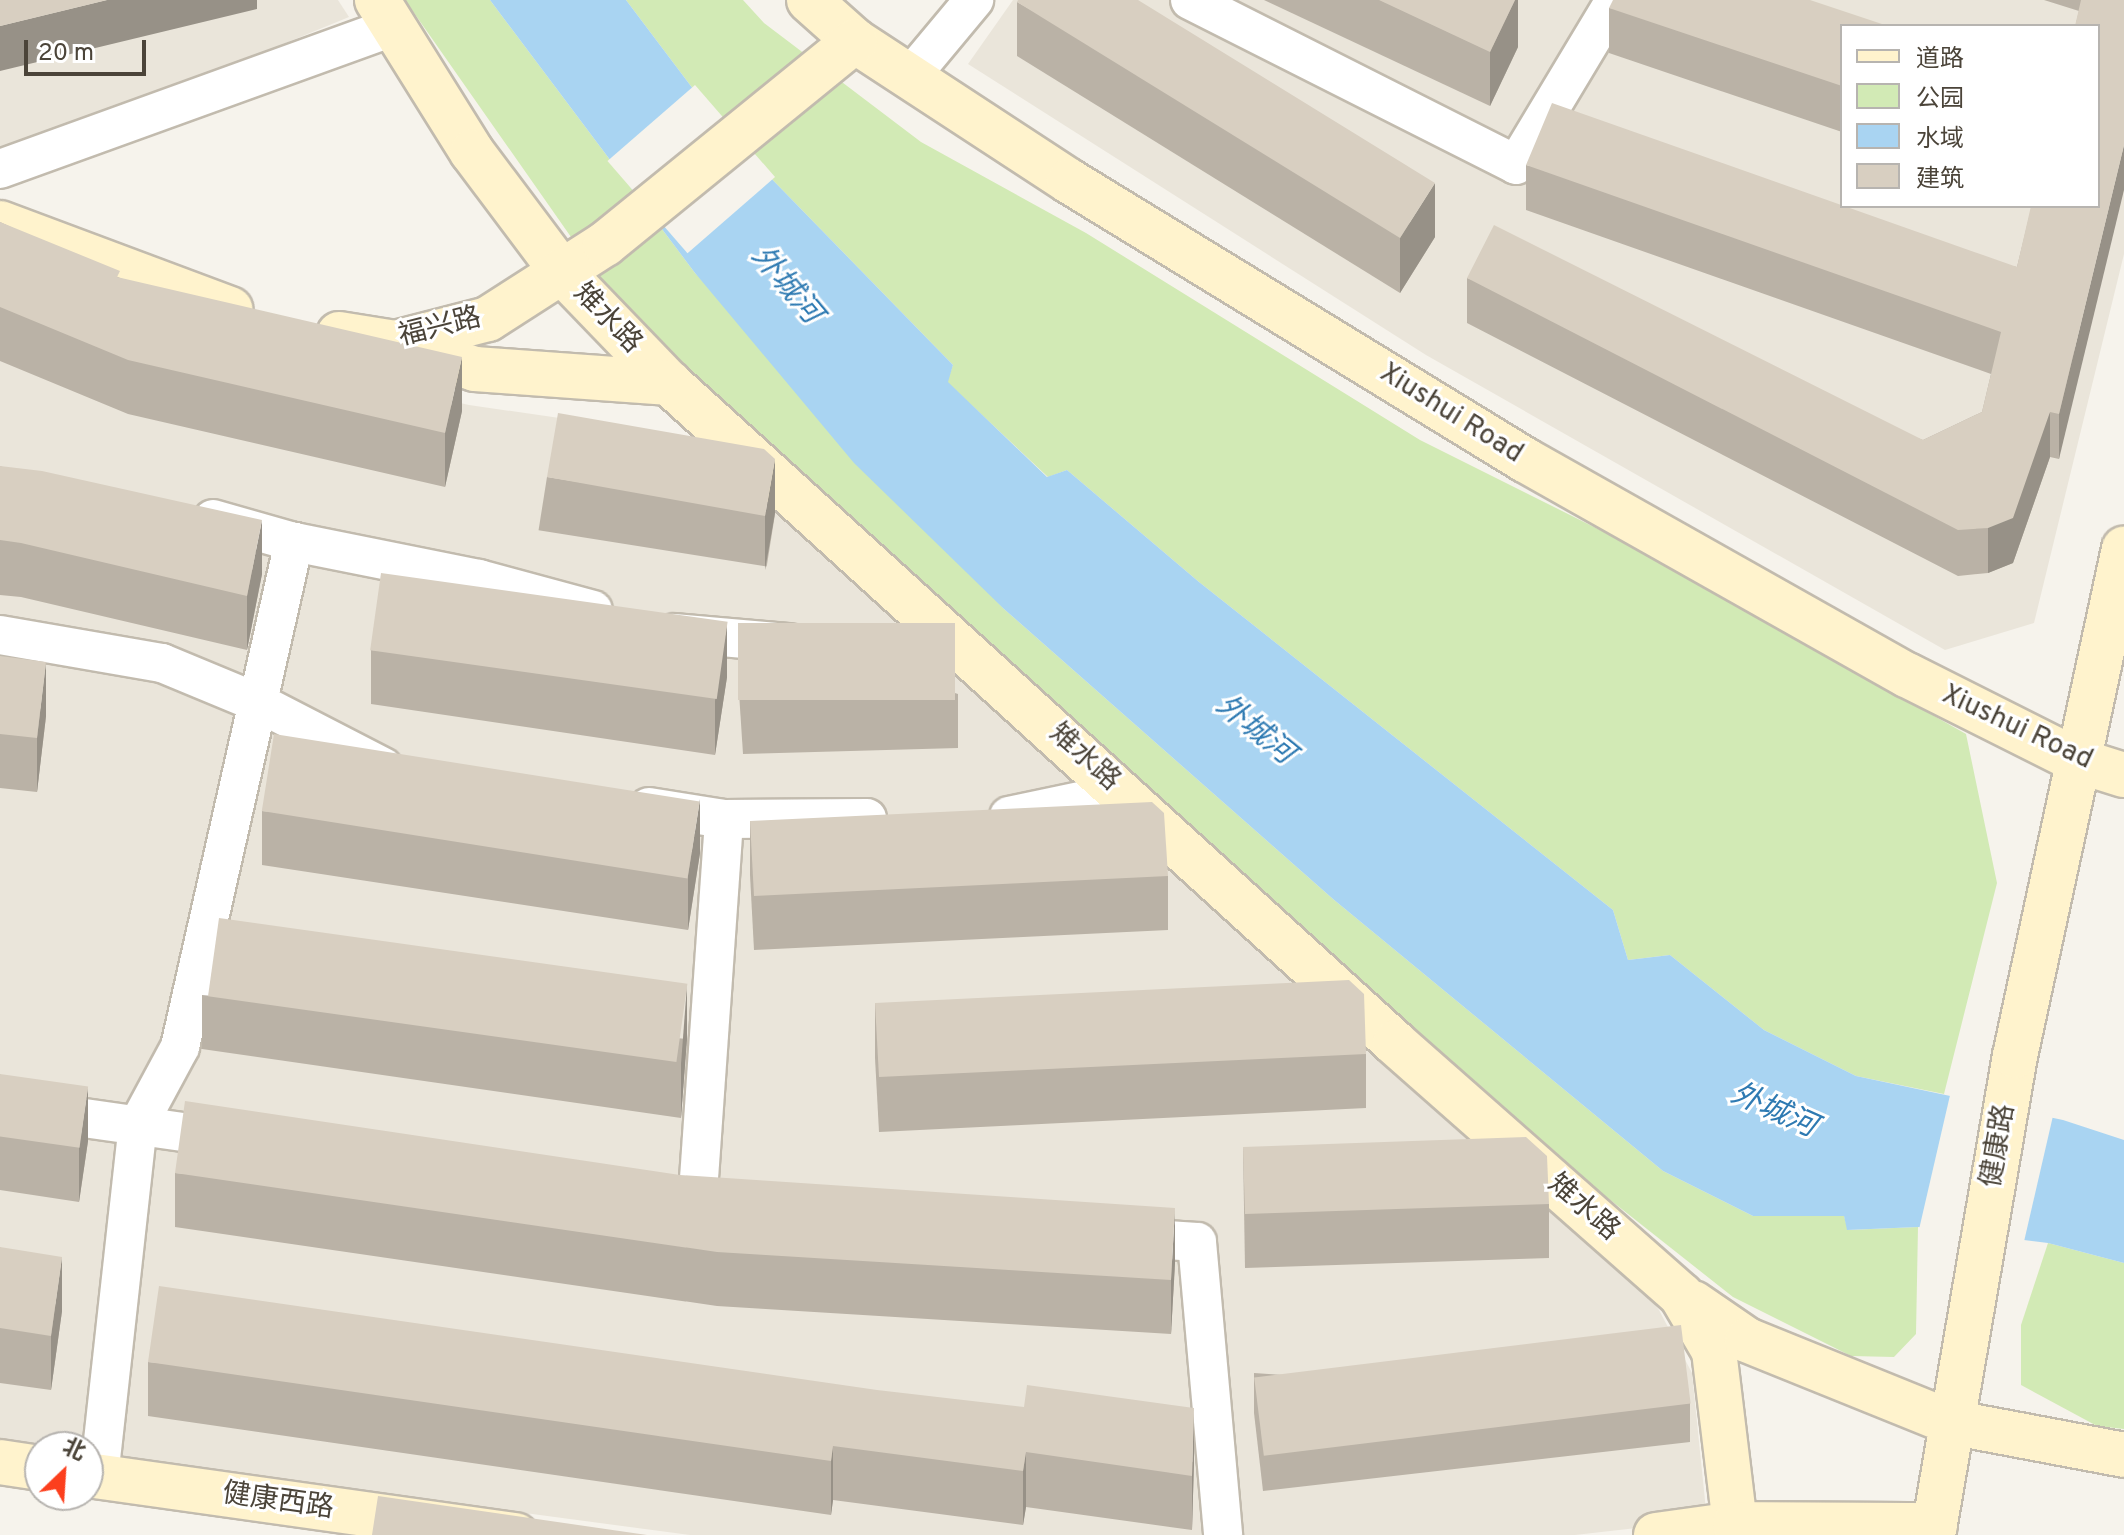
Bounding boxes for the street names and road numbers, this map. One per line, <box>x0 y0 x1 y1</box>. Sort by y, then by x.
street label: 雉水路 <box>566 277 648 361</box>
street label: 福兴路 <box>395 302 485 354</box>
street label: Xiushui Road <box>1373 357 1529 471</box>
street label: Xiushui Road <box>1936 678 2098 778</box>
street label: 雉水路 <box>1042 717 1126 799</box>
street label: 健康路 <box>1975 1102 2023 1190</box>
street label: 雉水路 <box>1540 1168 1626 1248</box>
street label: 健康西路 <box>220 1478 336 1526</box>

